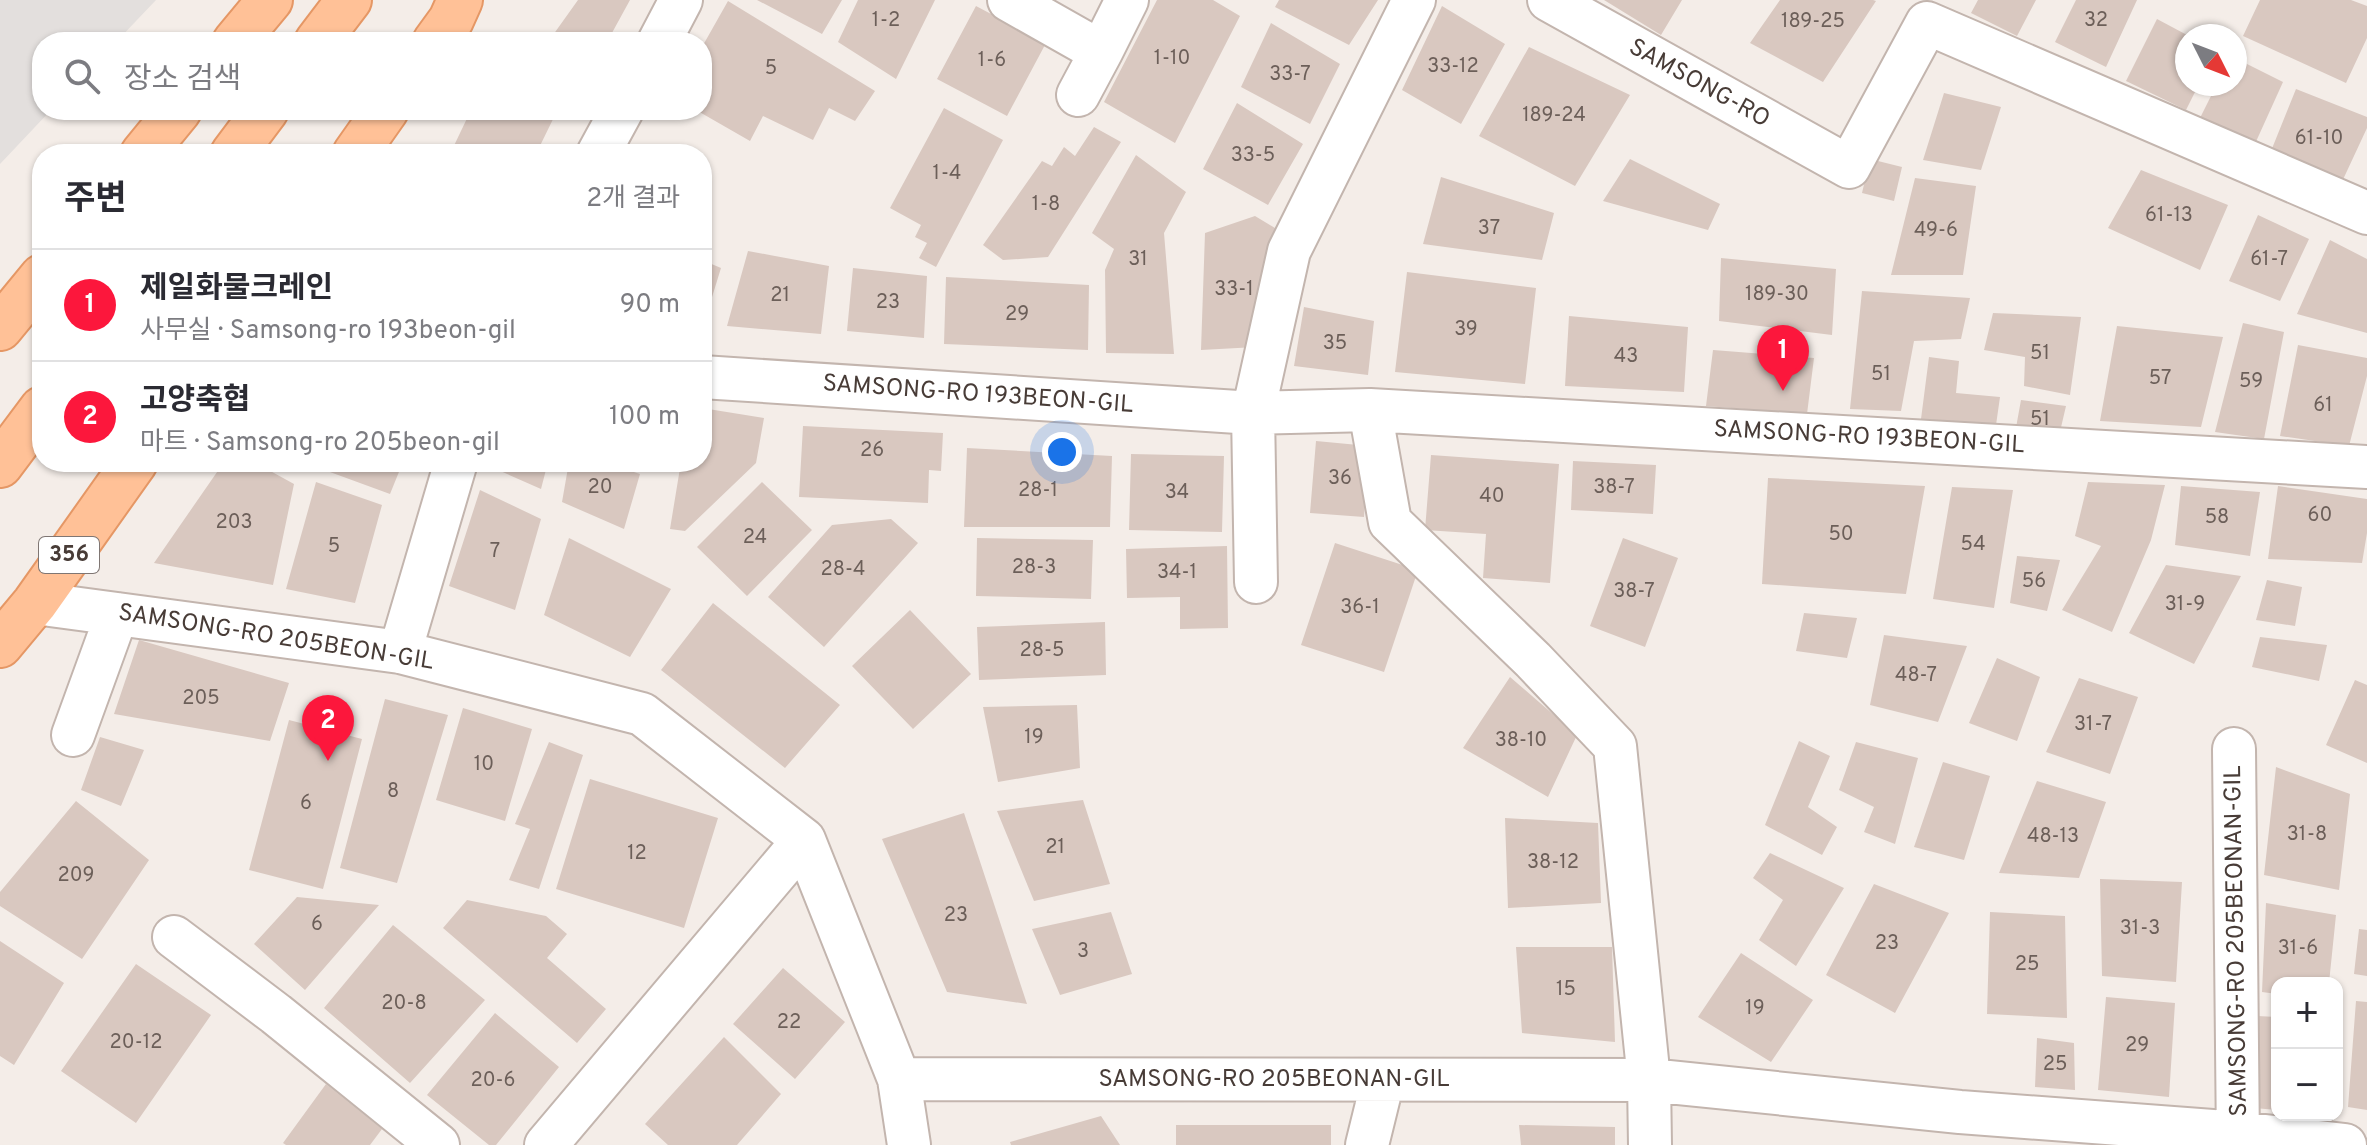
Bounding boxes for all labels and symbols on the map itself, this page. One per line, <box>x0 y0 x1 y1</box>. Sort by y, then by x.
house number: 1-2 <box>872 8 900 34</box>
house number: 32 <box>2084 8 2108 34</box>
house number: 189-25 <box>1781 9 1845 35</box>
north arrow <box>2175 24 2247 96</box>
street label: SAMSONG-RO <box>1623 33 1775 135</box>
house number: 1-10 <box>1154 46 1190 72</box>
house number: 1-6 <box>978 48 1006 74</box>
house number: 33-12 <box>1427 54 1479 80</box>
house number: 5 <box>765 56 777 82</box>
house number: 33-7 <box>1269 62 1311 88</box>
house number: 189-24 <box>1522 103 1586 129</box>
house number: 61-10 <box>2295 126 2343 152</box>
house number: 33-5 <box>1231 143 1275 169</box>
house number: 1-4 <box>933 161 961 187</box>
house number: 1-8 <box>1032 192 1060 218</box>
house number: 61-13 <box>2145 203 2193 229</box>
house number: 37 <box>1478 216 1500 242</box>
house number: 49-6 <box>1914 218 1958 244</box>
house number: 31 <box>1128 247 1148 273</box>
house number: 61-7 <box>2250 247 2288 273</box>
house number: 33-1 <box>1214 277 1254 303</box>
house number: 189-30 <box>1745 282 1809 308</box>
house number: 21 <box>770 283 790 309</box>
house number: 23 <box>876 290 900 316</box>
house number: 29 <box>1005 302 1029 328</box>
house number: 39 <box>1454 317 1478 343</box>
pin: 1 <box>1757 325 1809 391</box>
house number: 35 <box>1323 331 1347 357</box>
house number: 51 <box>2030 341 2050 367</box>
house number: 43 <box>1614 344 1638 370</box>
house number: 51 <box>1871 362 1891 388</box>
house number: 57 <box>2149 366 2171 392</box>
street label: SAMSONG-RO 193BEON-GIL <box>822 369 1134 421</box>
house number: 59 <box>2239 369 2263 395</box>
house number: 61 <box>2313 393 2333 419</box>
house number: 51 <box>2030 407 2050 433</box>
street label: SAMSONG-RO 193BEON-GIL <box>1713 415 2025 461</box>
your location <box>1042 432 1082 472</box>
house number: 26 <box>860 438 884 464</box>
house number: 36 <box>1328 466 1352 492</box>
house number: 20 <box>587 475 613 501</box>
house number: 38-7 <box>1593 475 1635 501</box>
house number: 28-1 <box>1018 478 1058 504</box>
house number: 34 <box>1165 480 1189 506</box>
house number: 40 <box>1479 484 1505 510</box>
house number: 60 <box>2308 503 2332 529</box>
house number: 58 <box>2205 505 2229 531</box>
house number: 203 <box>215 510 253 536</box>
house number: 50 <box>1828 522 1854 548</box>
house number: 24 <box>743 525 767 551</box>
house number: 54 <box>1960 532 1986 558</box>
house number: 5 <box>328 534 340 560</box>
road number: 356 <box>39 537 99 573</box>
house number: 7 <box>490 539 500 565</box>
house number: 28-3 <box>1012 555 1056 581</box>
house number: 28-4 <box>821 557 865 583</box>
house number: 34-1 <box>1157 560 1197 586</box>
house number: 56 <box>2022 569 2046 595</box>
house number: 38-7 <box>1613 579 1655 605</box>
house number: 31-9 <box>2165 592 2205 618</box>
house number: 36-1 <box>1340 595 1380 621</box>
street label: SAMSONG-RO 205BEON-GIL <box>116 598 436 678</box>
house number: 28-5 <box>1020 638 1064 664</box>
house number: 48-7 <box>1895 663 1937 689</box>
house number: 205 <box>182 686 220 712</box>
pin: 2 <box>302 695 354 761</box>
house number: 31-7 <box>2074 712 2112 738</box>
house number: 19 <box>1024 725 1044 751</box>
house number: 38-10 <box>1495 728 1547 754</box>
house number: 10 <box>474 752 494 778</box>
street label: SAMSONG-RO 205BEONAN-GIL <box>2219 765 2255 1117</box>
house number: 8 <box>387 779 399 805</box>
house number: 6 <box>300 791 312 817</box>
house number: 31-8 <box>2287 822 2327 848</box>
house number: 48-13 <box>2027 824 2079 850</box>
house number: 21 <box>1045 835 1065 861</box>
house number: 12 <box>627 841 647 867</box>
house number: 38-12 <box>1527 850 1579 876</box>
house number: 209 <box>57 863 95 889</box>
house number: 23 <box>944 903 968 929</box>
house number: 6 <box>311 912 323 938</box>
house number: 31-3 <box>2120 916 2160 942</box>
house number: 23 <box>1875 931 1899 957</box>
house number: 31-6 <box>2278 936 2318 962</box>
house number: 3 <box>1077 939 1089 965</box>
house number: 25 <box>2015 952 2039 978</box>
house number: 15 <box>1556 977 1576 1003</box>
house number: 20-8 <box>381 991 427 1017</box>
house number: 19 <box>1745 996 1765 1022</box>
house number: 22 <box>777 1010 801 1036</box>
house number: 20-12 <box>110 1030 162 1056</box>
house number: 29 <box>2125 1033 2149 1059</box>
house number: 25 <box>2043 1052 2067 1078</box>
street label: SAMSONG-RO 205BEONAN-GIL <box>1098 1065 1450 1095</box>
house number: 20-6 <box>471 1068 516 1094</box>

